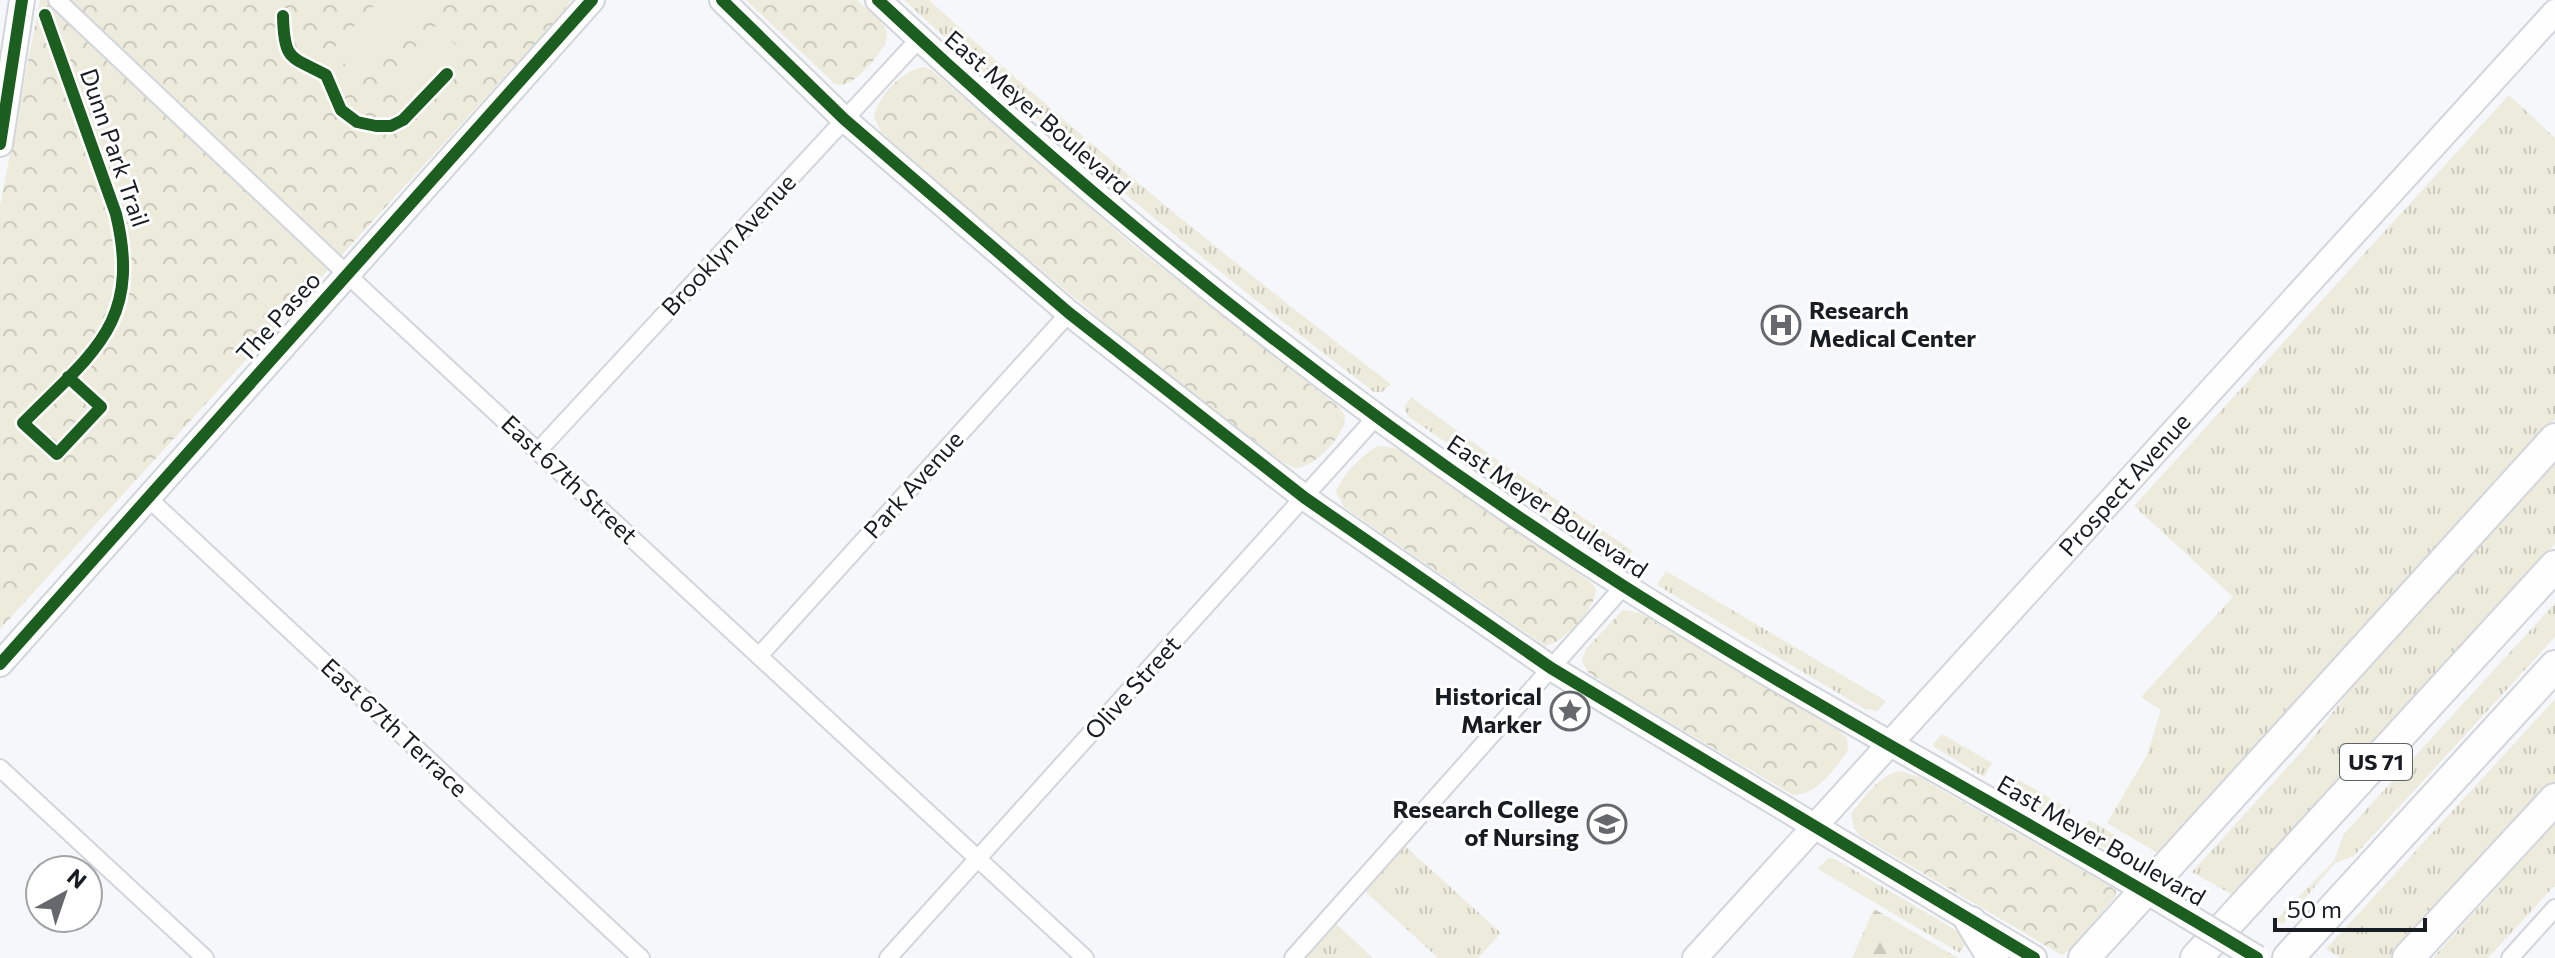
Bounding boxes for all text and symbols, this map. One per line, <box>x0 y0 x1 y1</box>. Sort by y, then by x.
street label: East Meyer Boulevard <box>940 24 1136 200</box>
street label: Dunn Park Trail <box>75 65 156 230</box>
street label: Brooklyn Avenue <box>655 167 801 321</box>
street label: The Paseo <box>230 265 326 367</box>
place label: Research Medical Center <box>1809 295 1976 352</box>
hospital icon: Research Medical Center <box>1760 304 1802 346</box>
street label: Prospect Avenue <box>2052 407 2196 561</box>
street label: East 67th Street <box>496 409 644 549</box>
street label: Park Avenue <box>857 424 969 544</box>
street label: East Meyer Boulevard <box>1442 428 1654 584</box>
street label: Olive Street <box>1078 629 1186 745</box>
street label: East 67th Terrace <box>316 652 474 802</box>
place label: Historical Marker <box>1434 681 1542 738</box>
place icon: Historical Marker <box>1549 690 1591 732</box>
road number: US 71 <box>2340 744 2412 780</box>
street label: East Meyer Boulevard <box>1993 768 2211 911</box>
place label: Research College of Nursing <box>1392 794 1579 851</box>
school or university icon: Research College of Nursing <box>1586 803 1628 845</box>
north arrow <box>24 854 104 934</box>
text: N <box>62 863 92 894</box>
scale bar <box>2275 882 2425 932</box>
text: 50 m <box>2287 894 2342 923</box>

